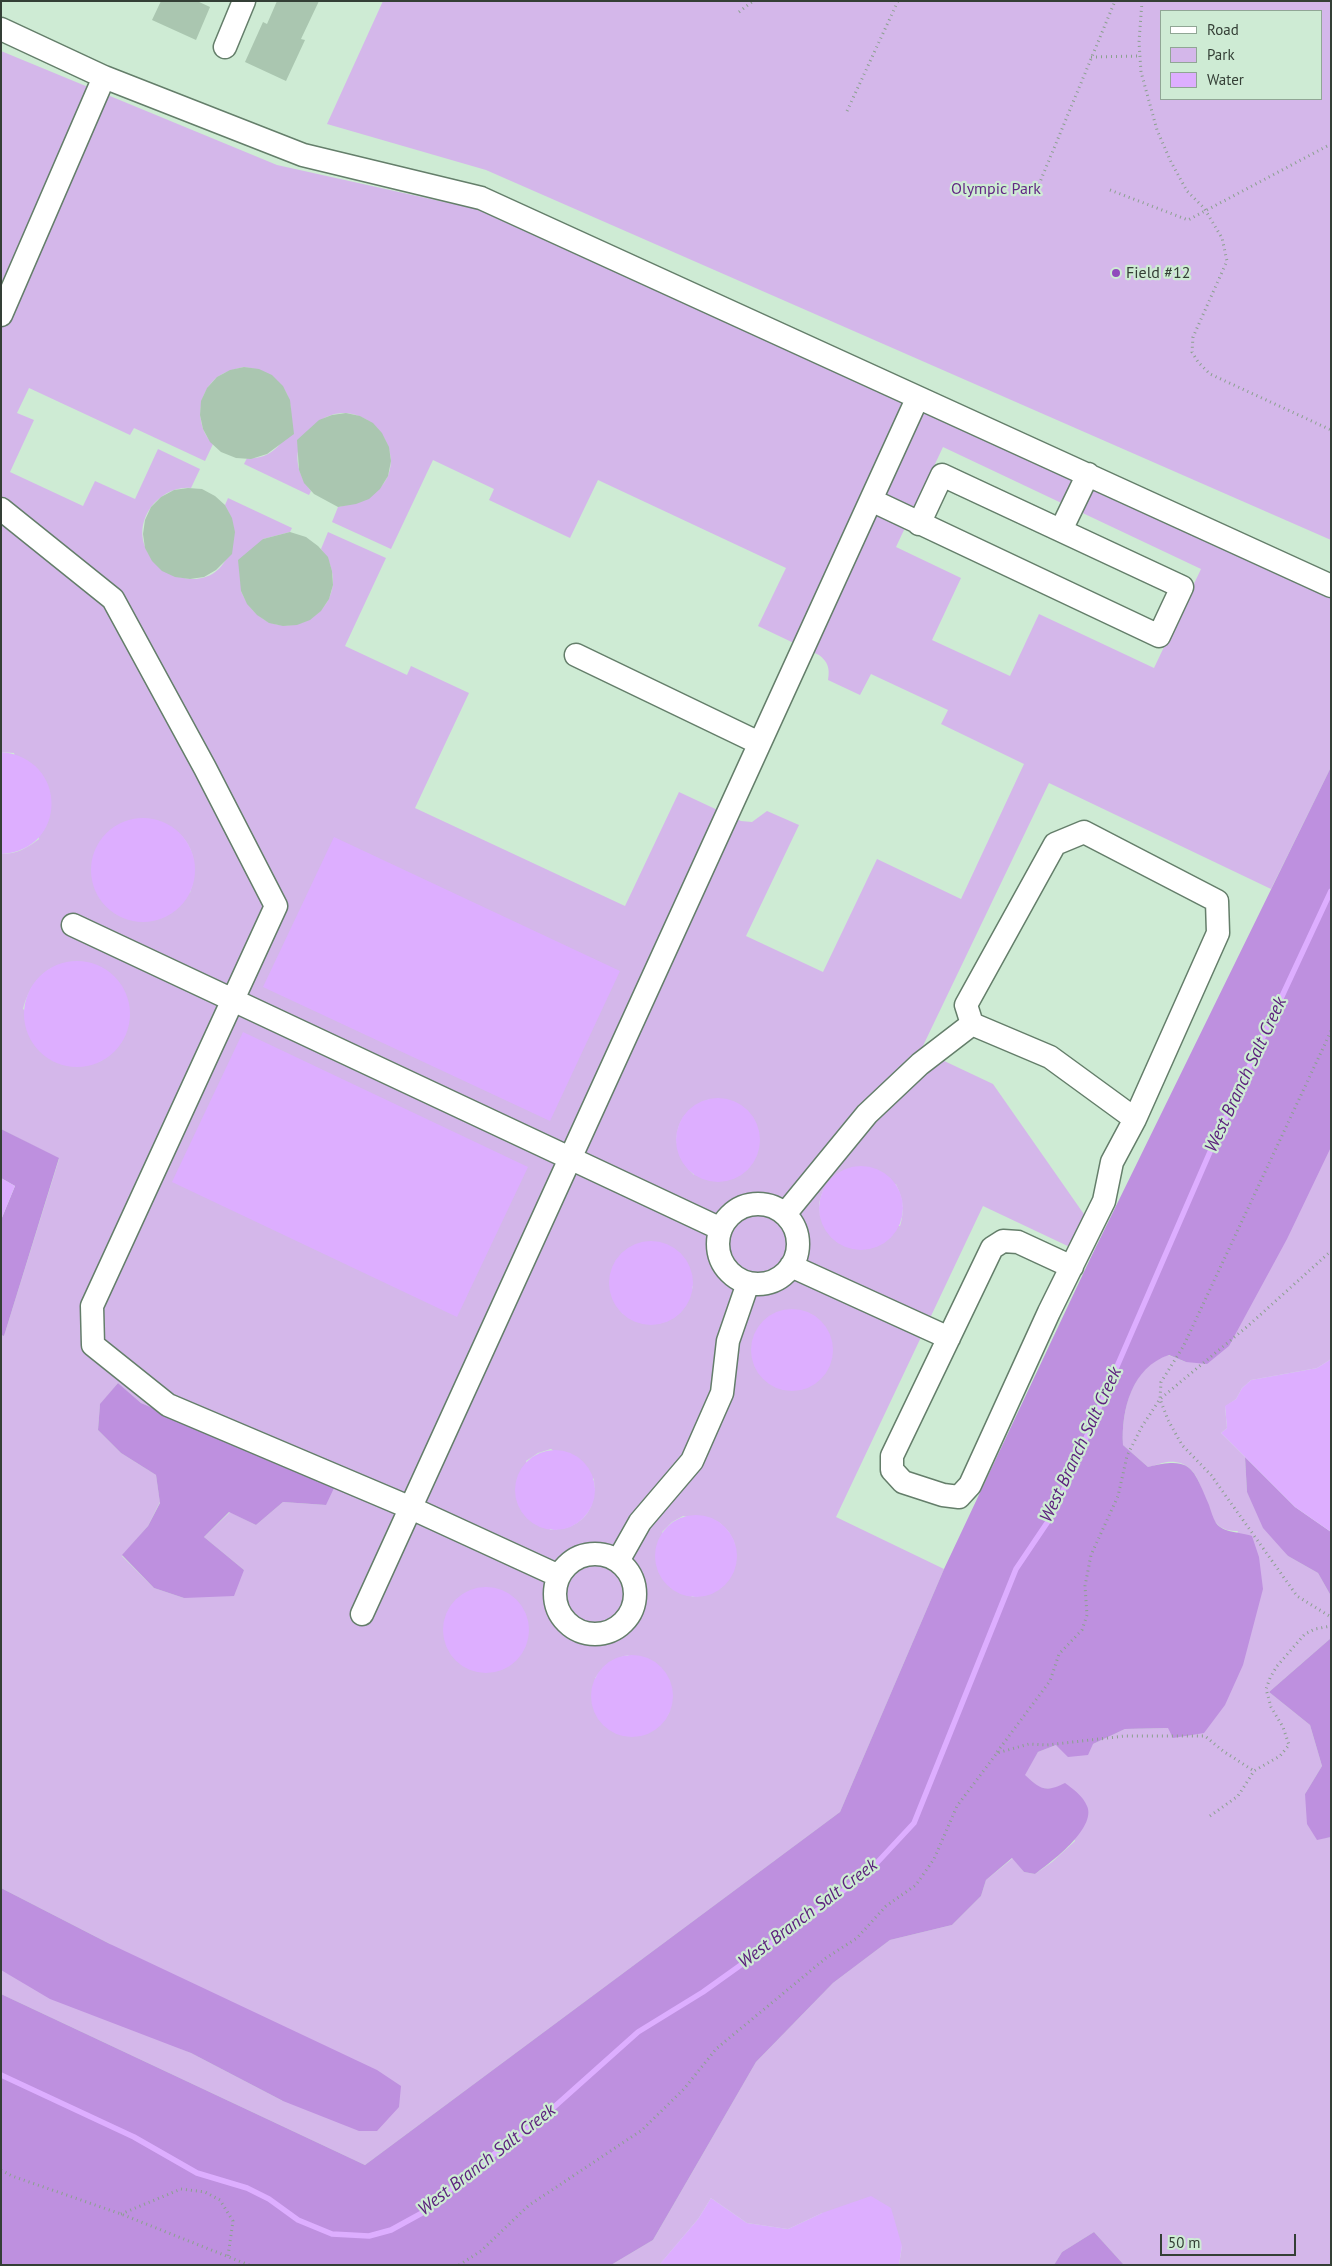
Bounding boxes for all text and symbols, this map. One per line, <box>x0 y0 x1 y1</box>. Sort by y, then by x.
legend <box>1160 10 1322 100</box>
text: Road <box>1207 20 1239 39</box>
text: Park <box>1207 45 1235 64</box>
text: Water <box>1207 70 1244 89</box>
park label: Olympic Park <box>951 179 1041 199</box>
place label: Field #12 <box>1126 263 1190 283</box>
marker: Field #12 <box>1110 267 1122 279</box>
water label: West Branch Salt Creek <box>1201 994 1291 1156</box>
water label: West Branch Salt Creek <box>1036 1364 1126 1526</box>
water label: West Branch Salt Creek <box>734 1855 882 1973</box>
water label: West Branch Salt Creek <box>414 2100 560 2220</box>
scale bar <box>1162 2224 1298 2256</box>
text: 50 m <box>1168 2233 1201 2252</box>

